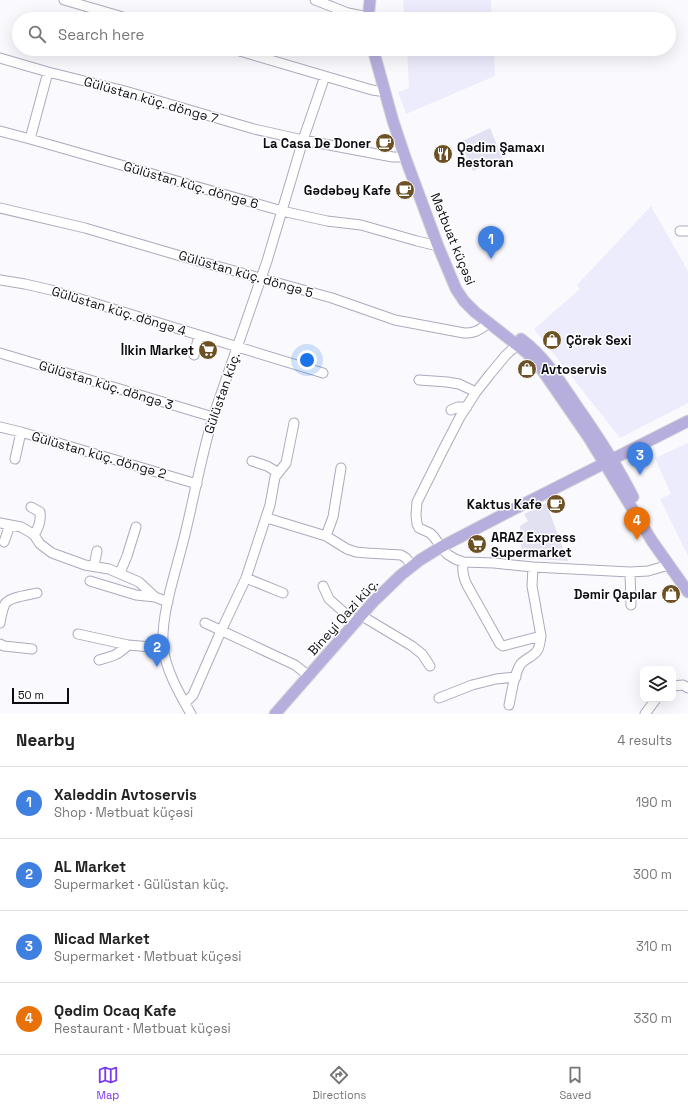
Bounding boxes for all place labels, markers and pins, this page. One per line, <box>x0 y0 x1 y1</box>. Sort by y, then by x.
cafe icon: La Casa De Doner <box>374 132 396 154</box>
place label: La Casa De Doner <box>263 135 371 152</box>
place label: Qədim Şamaxı Restoran <box>457 139 545 171</box>
restaurant icon: Qədim Şamaxı Restoran <box>432 143 454 165</box>
cafe icon: Gədəbəy Kafe <box>394 179 416 201</box>
place label: Gədəbəy Kafe <box>304 182 391 199</box>
pin: 1 <box>478 226 504 259</box>
shop icon: Çörək Sexi <box>541 329 563 351</box>
place label: Çörək Sexi <box>566 332 632 349</box>
supermarket icon: İlkin Market <box>197 339 219 361</box>
place label: İlkin Market <box>121 342 194 359</box>
shop icon: Avtoservis <box>516 358 538 380</box>
place label: Avtoservis <box>541 361 607 378</box>
pin: 3 <box>627 442 653 475</box>
cafe icon: Kaktus Kafe <box>545 493 567 515</box>
place label: Kaktus Kafe <box>467 496 542 513</box>
pin: 4 <box>624 507 650 540</box>
place label: ARAZ Express Supermarket <box>491 529 576 561</box>
supermarket icon: ARAZ Express Supermarket <box>466 533 488 555</box>
shop icon: Dəmir Qapılar <box>660 583 682 605</box>
place label: Dəmir Qapılar <box>574 586 657 603</box>
pin: 2 <box>144 634 170 667</box>

